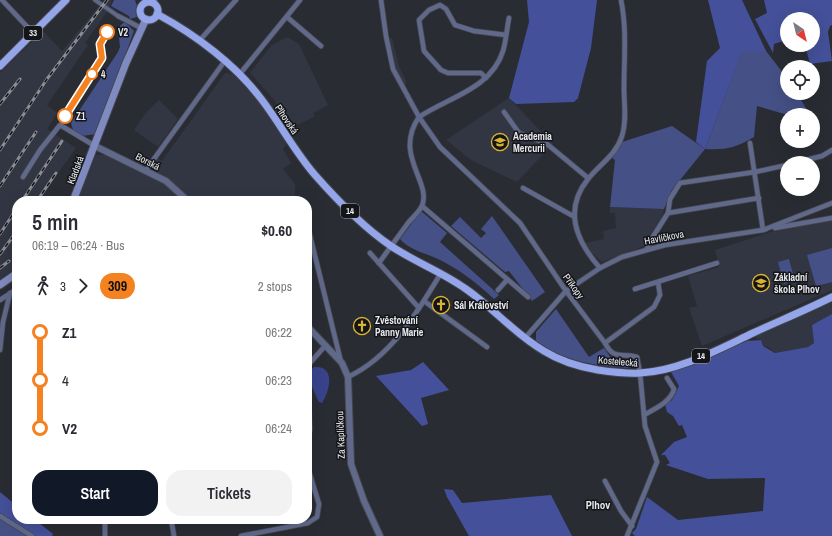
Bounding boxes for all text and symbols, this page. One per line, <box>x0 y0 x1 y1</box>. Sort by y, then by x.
north arrow <box>780 12 820 52</box>
map controls <box>780 12 820 196</box>
marker: V2 <box>99 24 115 40</box>
road number: 33 <box>24 26 42 40</box>
place label: V2 <box>118 26 128 39</box>
button: locate <box>780 60 820 100</box>
marker: 4 <box>86 68 98 80</box>
place label: 4 <box>101 68 106 81</box>
street label: Plhovská <box>272 102 302 137</box>
marker: Z1 <box>57 108 73 124</box>
button: + <box>780 108 820 148</box>
place label: Z1 <box>76 110 86 123</box>
place label: Academia Mercurii <box>513 130 552 155</box>
school or university icon: Academia Mercurii <box>490 132 510 152</box>
street label: Borská <box>133 150 162 173</box>
street label: Kladská <box>64 154 87 186</box>
button: − <box>780 156 820 196</box>
road number: 14 <box>341 204 359 218</box>
text: 5 min <box>32 207 78 237</box>
text: $0.60 <box>261 220 292 241</box>
street label: Havlíčkova <box>643 227 685 248</box>
text: 06:19 – 06:24 · Bus <box>32 237 124 254</box>
street label: Příkopy <box>560 271 588 302</box>
place label: Základní škola Plhov <box>774 271 820 296</box>
school or university icon: Základní škola Plhov <box>751 273 771 293</box>
icon: walk <box>32 275 54 297</box>
icon: forward <box>72 275 94 297</box>
text: 309 <box>108 277 127 295</box>
text: 3 <box>60 278 66 295</box>
text: 2 stops <box>258 278 292 295</box>
church icon: Sál Království <box>431 295 451 315</box>
place label: Sál Království <box>454 299 509 312</box>
place label: Zvěstování Panny Marie <box>375 314 424 339</box>
church icon: Zvěstování Panny Marie <box>352 316 372 336</box>
text: Z1 <box>62 322 76 343</box>
text: 06:22 <box>265 324 292 341</box>
road number: 14 <box>692 349 710 363</box>
street label: Kostelecká <box>597 353 639 370</box>
text: 4 <box>62 370 69 391</box>
text: 06:23 <box>265 372 292 389</box>
street label: Za Kapličkou <box>333 411 348 459</box>
text: V2 <box>62 418 77 439</box>
text: 06:24 <box>265 420 292 437</box>
button: Start <box>32 470 158 516</box>
button: Tickets <box>166 470 292 516</box>
district label: Plhov <box>586 498 610 512</box>

